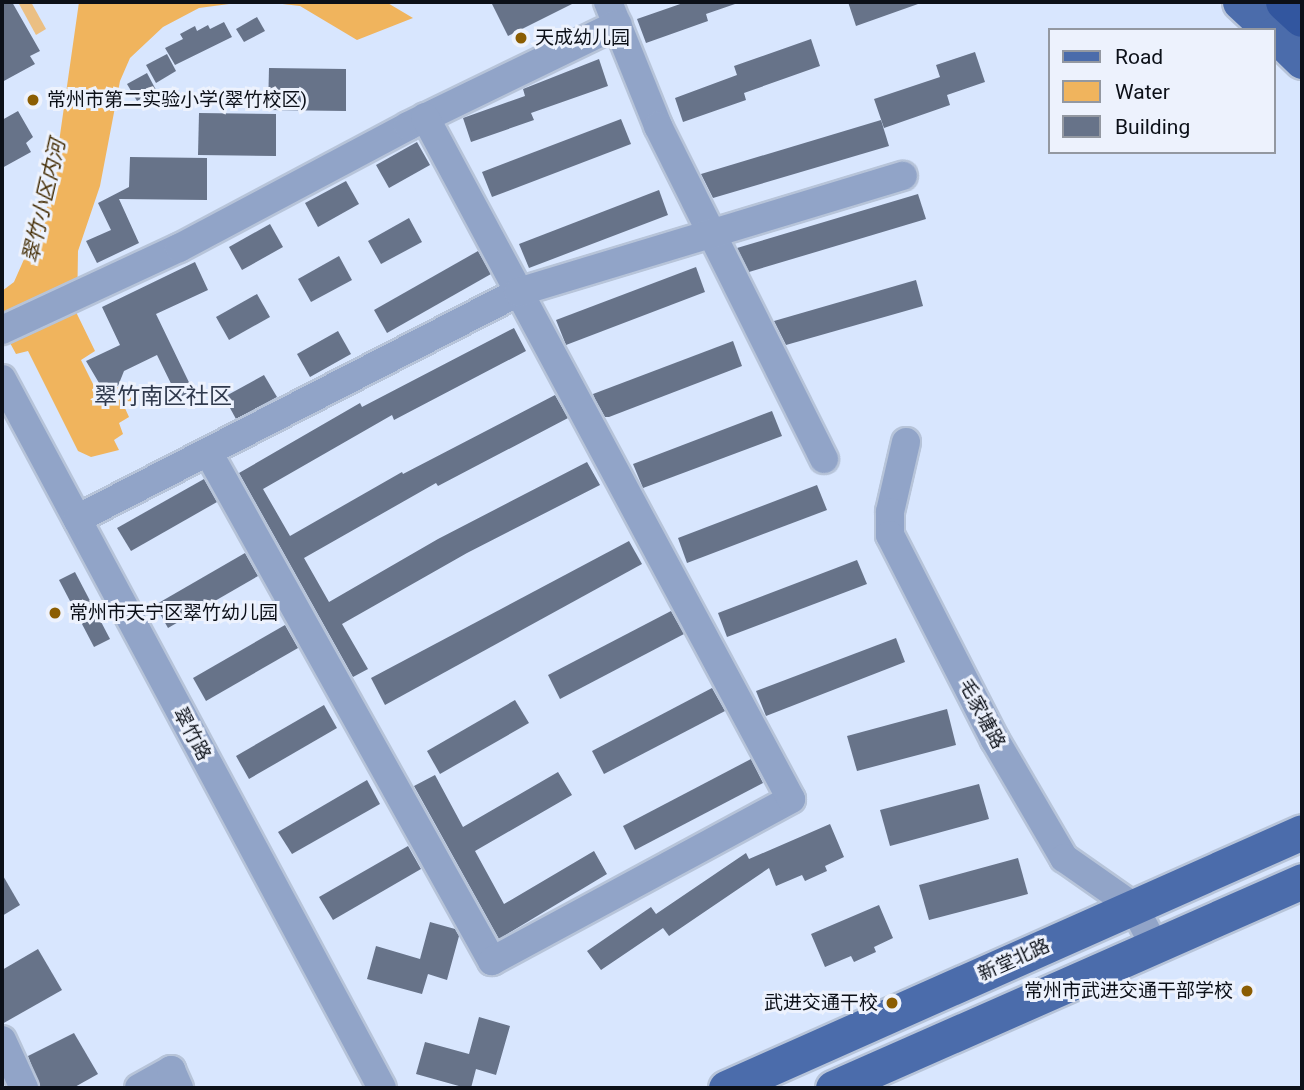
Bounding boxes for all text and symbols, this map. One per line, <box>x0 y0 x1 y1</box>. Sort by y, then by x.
place label: 天成幼儿园 <box>535 27 630 49</box>
legend <box>1048 28 1276 154</box>
marker: 天成幼儿园 <box>513 30 529 46</box>
text: Road <box>1115 45 1163 69</box>
text: Water <box>1115 80 1170 104</box>
place label: 常州市第二实验小学(翠竹校区) <box>47 89 307 111</box>
marker: 常州市第二实验小学(翠竹校区) <box>25 92 41 108</box>
text: Building <box>1115 115 1190 139</box>
water label: 翠竹小区内河 <box>18 137 70 265</box>
district label: 翠竹南区社区 <box>94 383 232 411</box>
place label: 常州市天宁区翠竹幼儿园 <box>69 602 278 624</box>
marker: 常州市天宁区翠竹幼儿园 <box>47 605 63 621</box>
street label: 毛家塘路 <box>954 675 1010 753</box>
street label: 翠竹路 <box>169 703 215 765</box>
street label: 新堂北路 <box>975 934 1053 986</box>
place label: 常州市武进交通干部学校 <box>1024 980 1233 1002</box>
marker: 常州市武进交通干部学校 <box>1239 983 1255 999</box>
place label: 武进交通干校 <box>764 992 878 1014</box>
marker: 武进交通干校 <box>884 995 900 1011</box>

